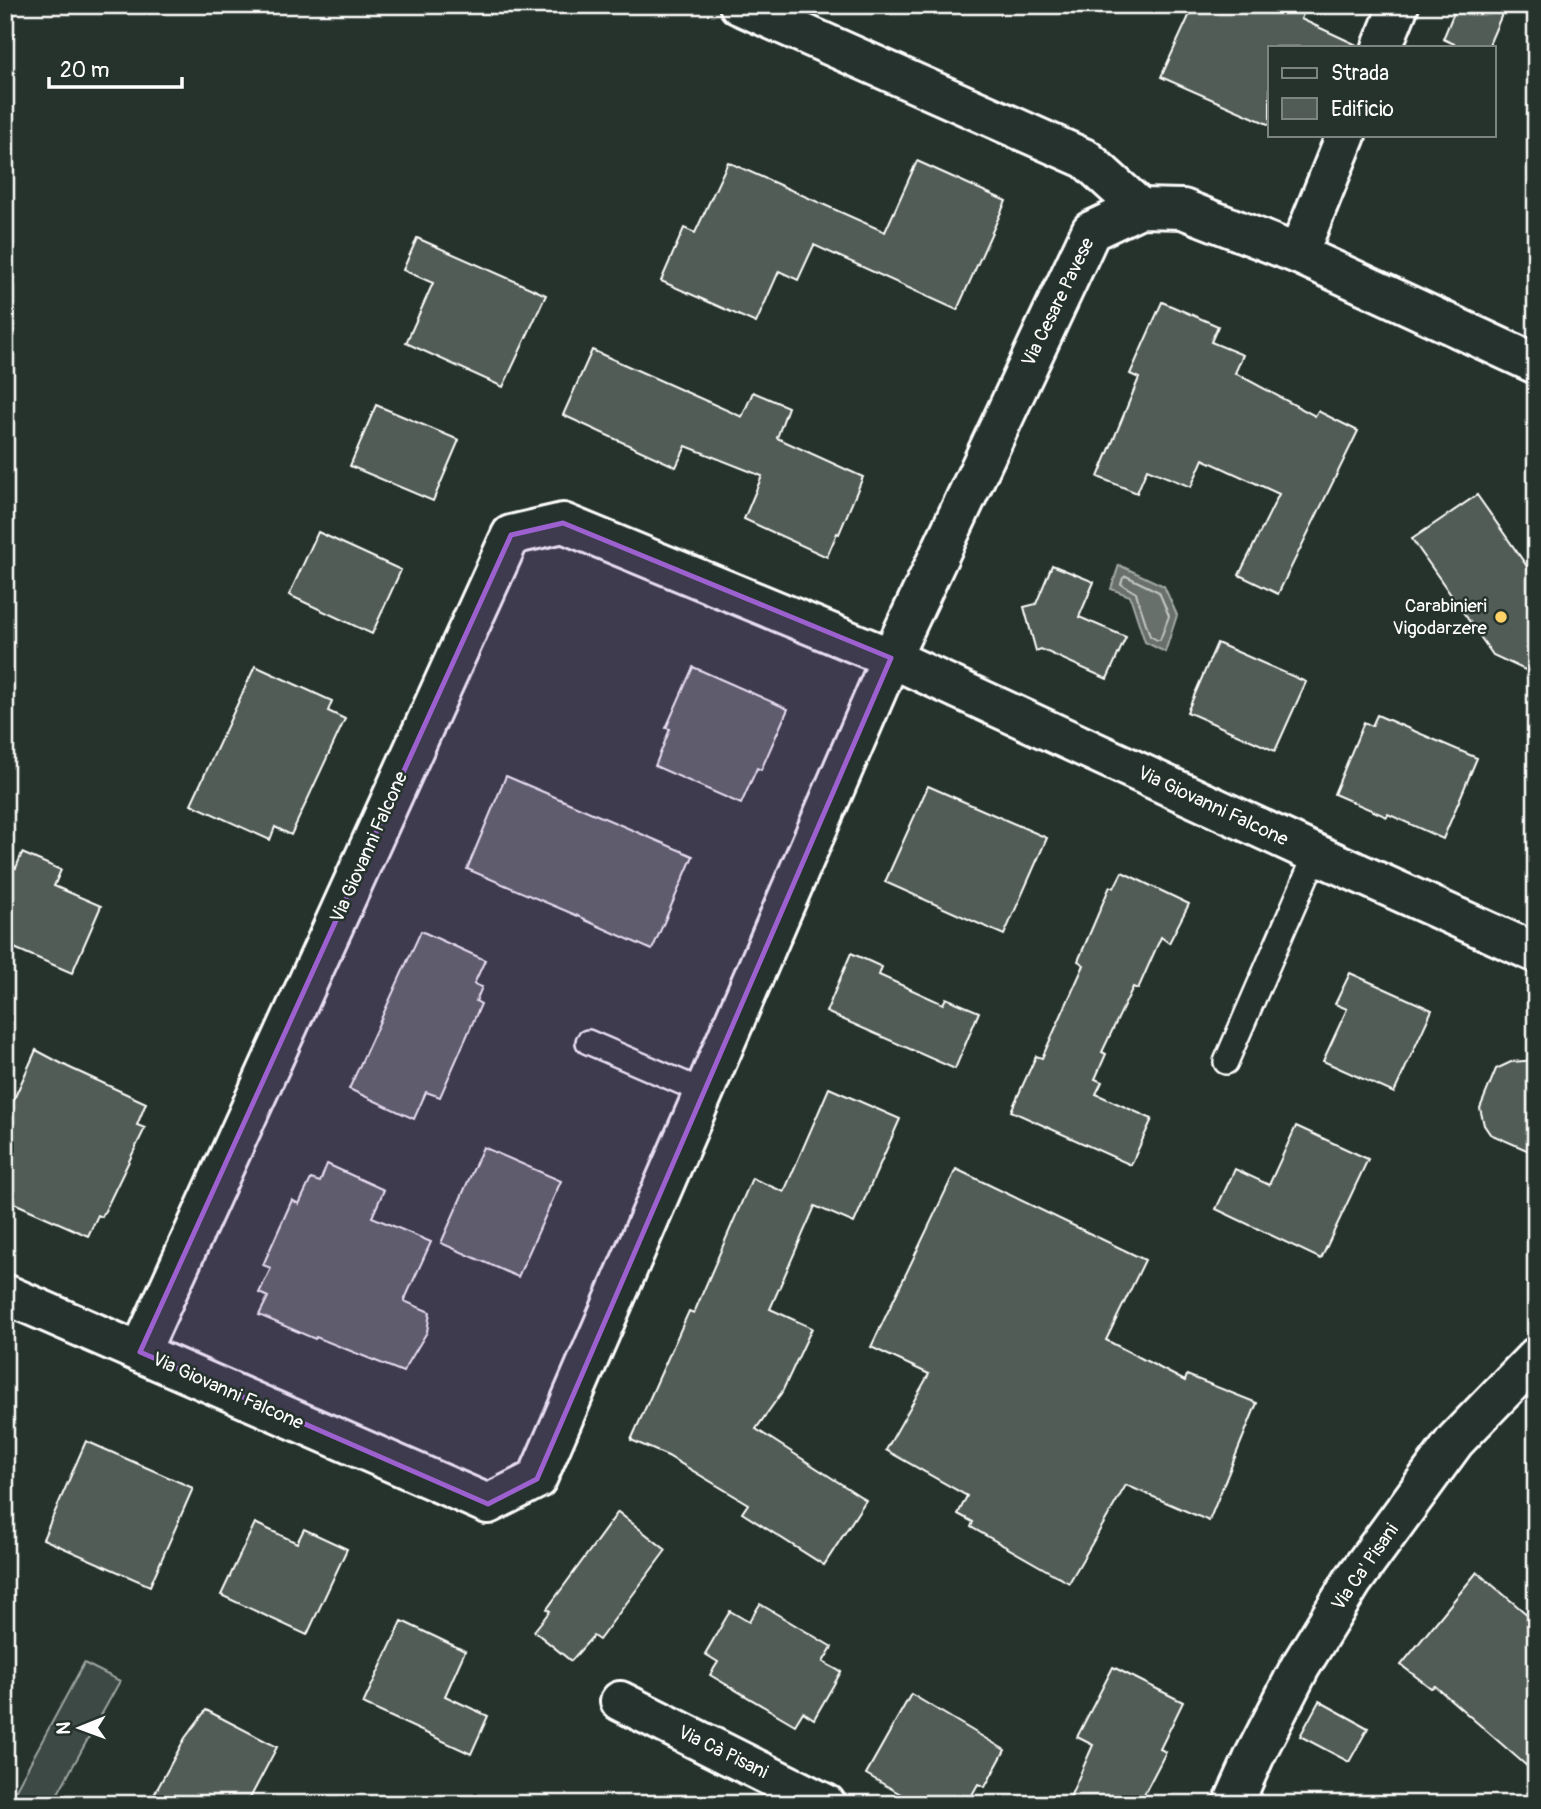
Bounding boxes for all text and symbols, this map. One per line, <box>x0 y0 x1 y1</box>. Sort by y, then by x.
scale bar <box>49 46 182 90</box>
legend <box>1268 46 1496 136</box>
text: 20 m <box>60 57 109 84</box>
text: Strada <box>1331 60 1389 87</box>
text: Edificio <box>1331 96 1394 123</box>
street label: Via Cesare Pavese <box>1016 233 1100 370</box>
place label: Carabinieri Vigodarzere <box>1392 594 1488 640</box>
marker: Carabinieri Vigodarzere <box>1493 609 1509 625</box>
street label: Via Giovanni Falcone <box>1134 761 1293 852</box>
street label: Via Giovanni Falcone <box>325 767 413 926</box>
street label: Via Giovanni Falcone <box>149 1347 308 1435</box>
street label: Via Ca' Pisani <box>1326 1519 1404 1615</box>
north arrow <box>46 1694 116 1764</box>
street label: Via Cà Pisani <box>674 1720 772 1784</box>
text: N <box>52 1722 76 1735</box>

